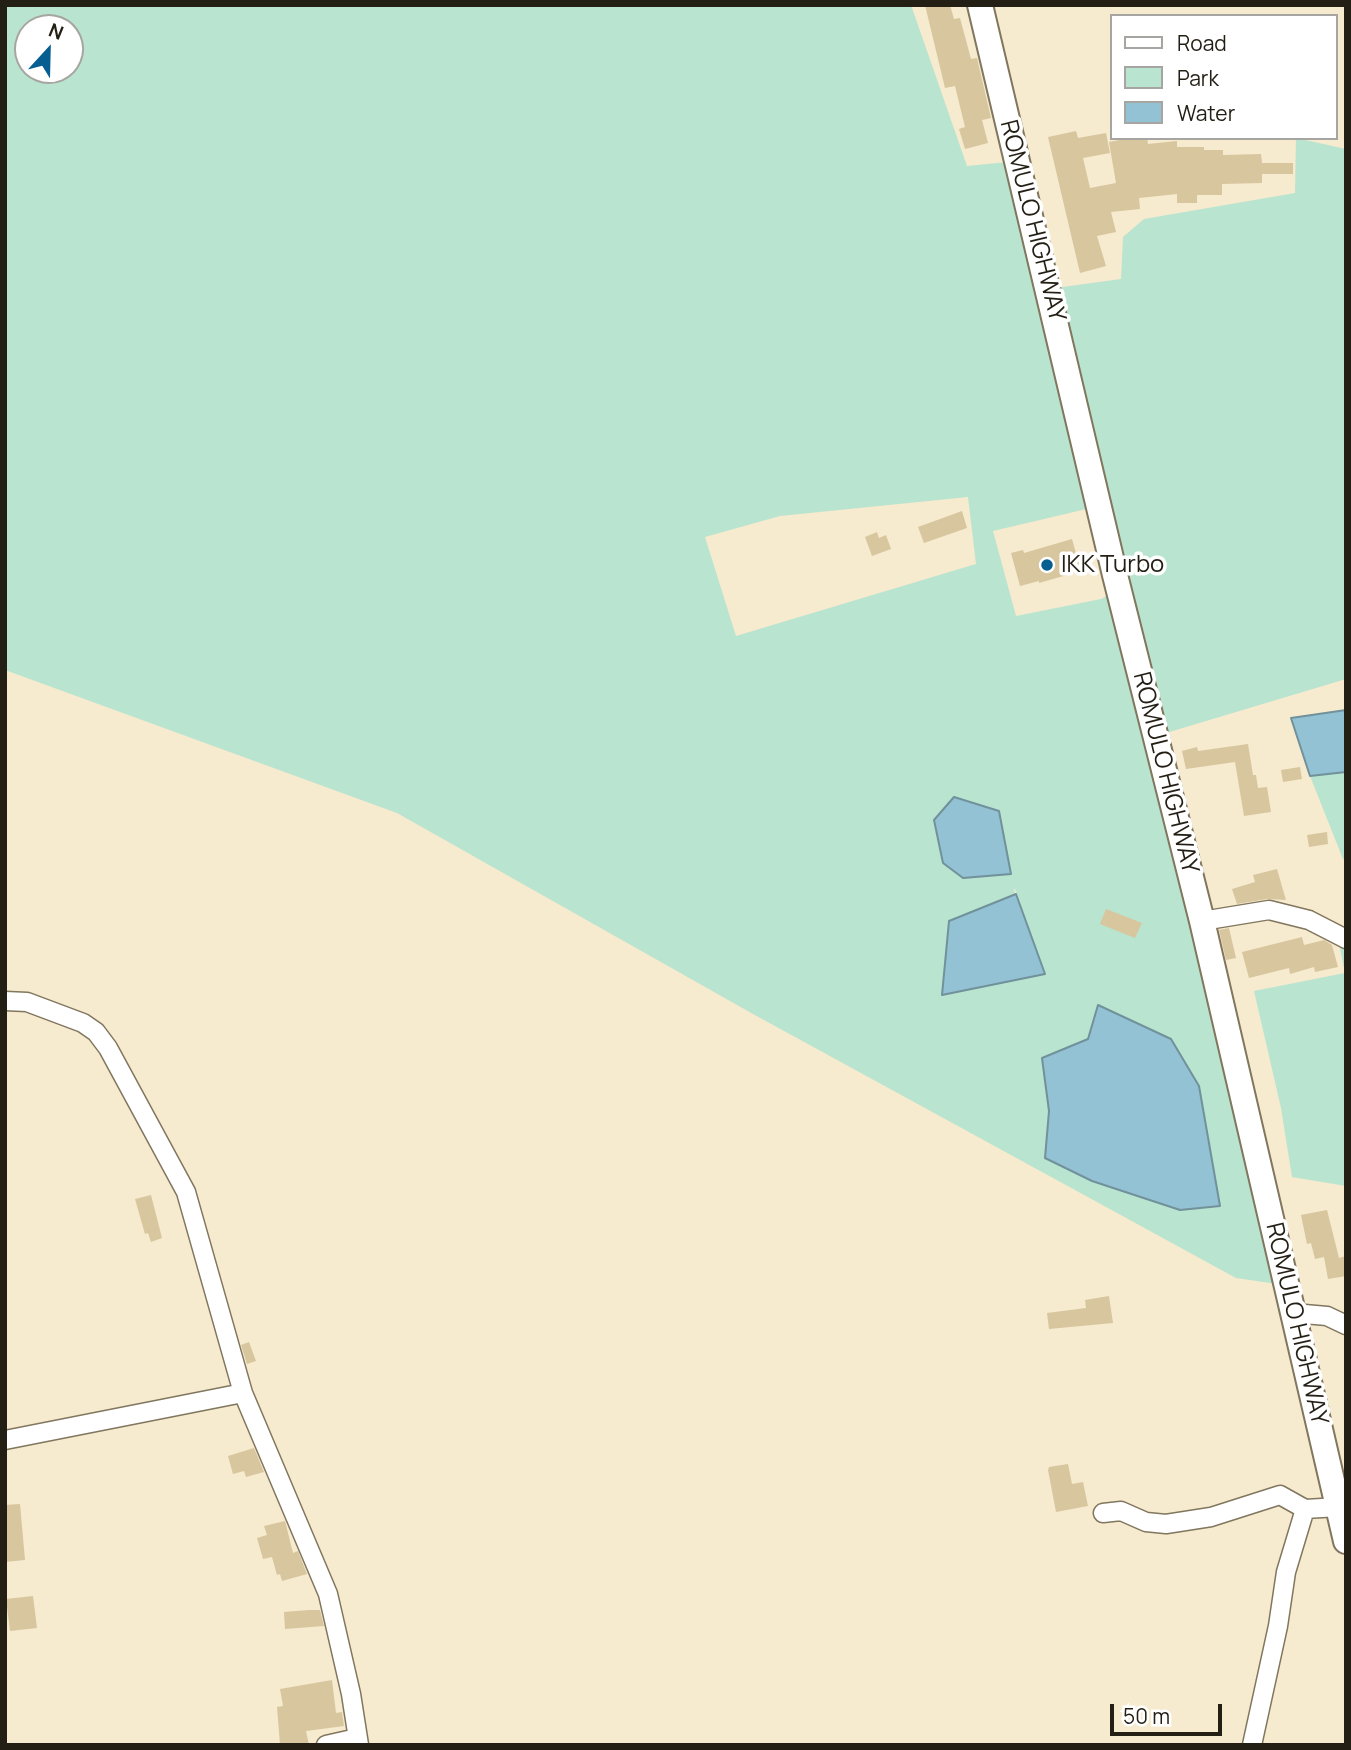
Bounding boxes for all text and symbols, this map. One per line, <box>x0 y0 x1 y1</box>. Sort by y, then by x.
north arrow <box>14 14 84 84</box>
legend <box>1110 14 1337 140</box>
text: N <box>45 17 67 46</box>
text: Road <box>1177 29 1227 57</box>
text: Park <box>1177 64 1219 92</box>
text: Water <box>1177 99 1235 127</box>
street label: ROMULO HIGHWAY <box>993 117 1071 325</box>
place label: IKK Turbo <box>1061 551 1164 579</box>
marker: IKK Turbo <box>1039 557 1055 573</box>
street label: ROMULO HIGHWAY <box>1126 669 1204 877</box>
street label: ROMULO HIGHWAY <box>1259 1220 1333 1428</box>
scale bar <box>1113 1690 1225 1734</box>
text: 50 m <box>1123 1702 1170 1730</box>

